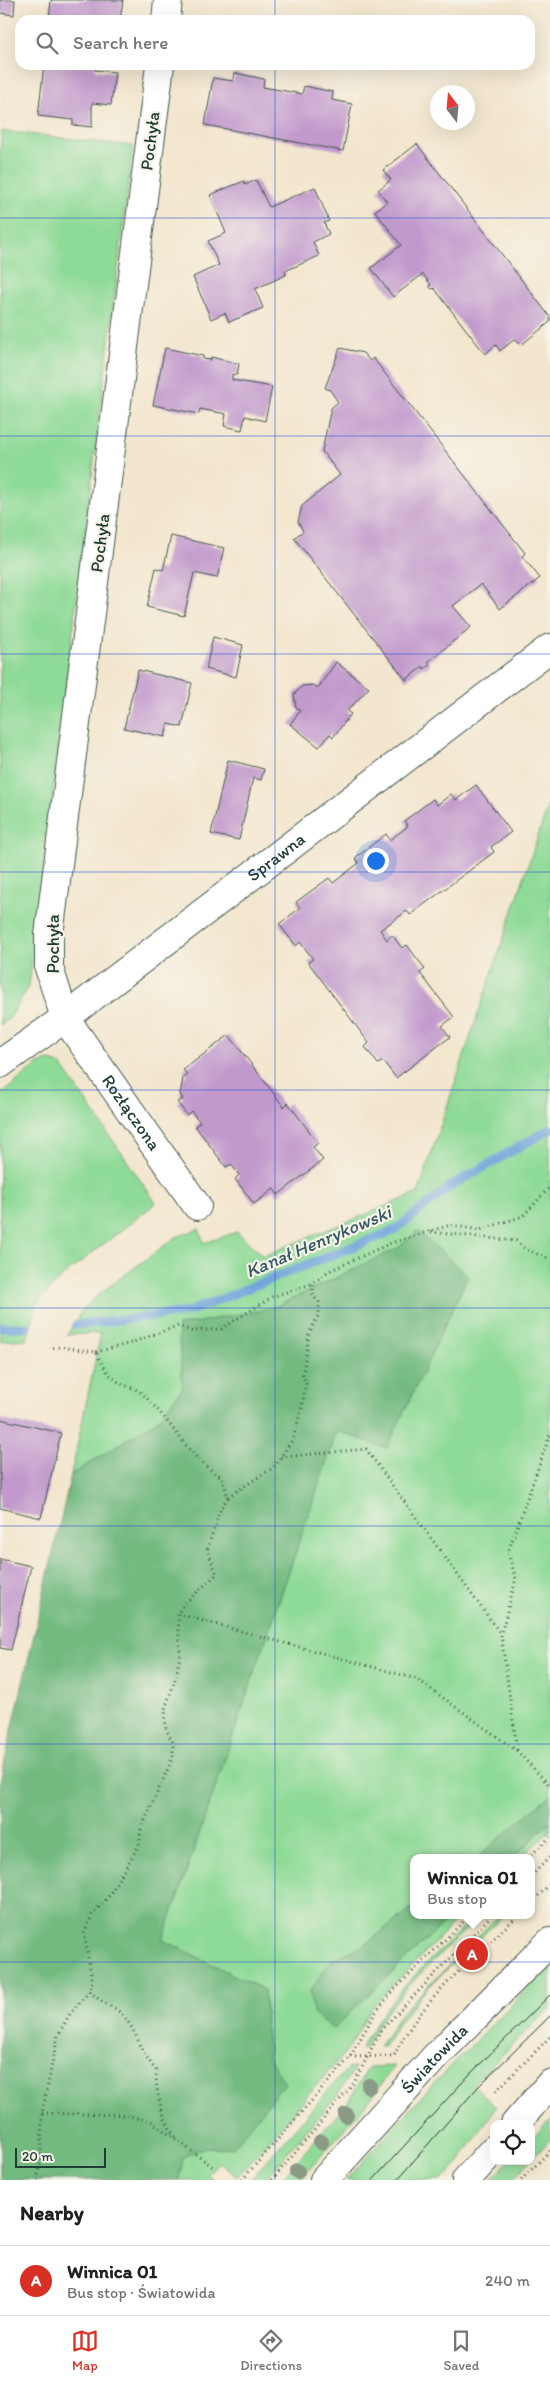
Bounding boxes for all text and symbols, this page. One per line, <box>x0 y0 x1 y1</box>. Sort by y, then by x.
search box <box>15 15 535 70</box>
icon: search <box>33 29 61 57</box>
text: Search here <box>73 31 168 54</box>
north arrow <box>430 85 475 130</box>
street label: Pochyła <box>135 110 165 172</box>
street label: Pochyła <box>85 512 115 574</box>
street label: Sprawna <box>243 828 309 886</box>
your location <box>363 848 389 874</box>
street label: Pochyła <box>42 914 64 974</box>
street label: Rozłączona <box>97 1070 166 1155</box>
water label: Kanał Henrykowski <box>242 1200 396 1283</box>
popup <box>410 1854 535 1919</box>
text: Winnica 01 <box>427 1866 518 1889</box>
text: Bus stop <box>427 1889 487 1908</box>
pin: A <box>456 1935 488 1973</box>
street label: Światowida <box>396 2019 473 2098</box>
map controls <box>490 2120 535 2165</box>
button: locate <box>490 2120 535 2165</box>
scale bar <box>15 2145 106 2168</box>
text: 20 m <box>22 2148 53 2165</box>
text: Nearby <box>20 2200 84 2225</box>
text: Winnica 01 <box>67 2260 157 2283</box>
text: A <box>31 2271 41 2290</box>
text: 240 m <box>485 2271 530 2290</box>
text: Bus stop · Światowida <box>67 2283 215 2302</box>
tab: Map <box>71 2327 99 2374</box>
tab: Directions <box>240 2327 302 2374</box>
tab: Saved <box>443 2327 479 2374</box>

